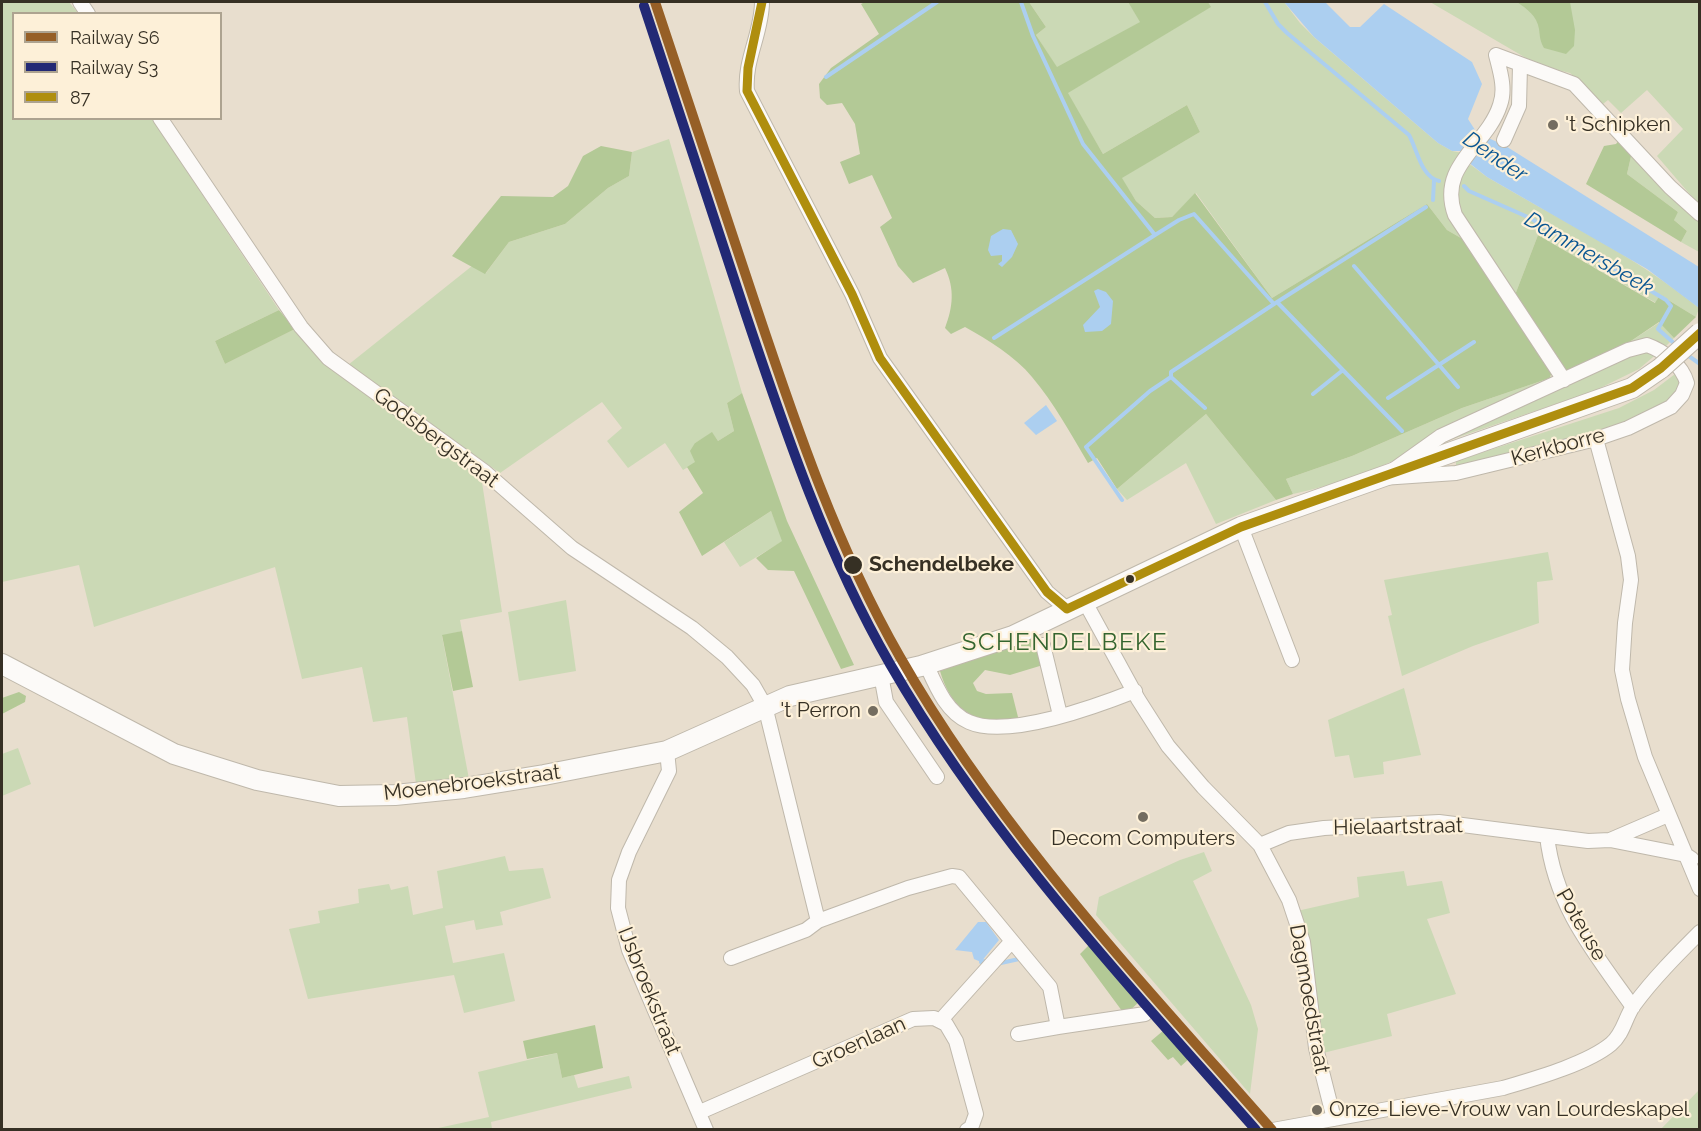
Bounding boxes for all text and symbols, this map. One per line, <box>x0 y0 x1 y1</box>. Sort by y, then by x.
legend <box>12 12 222 120</box>
text: Railway S6 <box>70 27 160 48</box>
text: Railway S3 <box>70 57 158 78</box>
text: 87 <box>70 87 90 108</box>
place label: 't Schipken <box>1565 112 1671 138</box>
marker: 't Schipken <box>1546 118 1560 132</box>
water label: Dender <box>1458 126 1532 188</box>
water label: Dammersbeek <box>1520 206 1658 302</box>
street label: Godsbergstraat <box>368 383 504 493</box>
street label: Kerkborre <box>1508 422 1608 472</box>
place label: Schendelbeke <box>869 552 1014 578</box>
marker: Schendelbeke <box>842 554 864 576</box>
unlabelled marker <box>1124 573 1136 585</box>
district label: SCHENDELBEKE <box>962 629 1168 657</box>
place label: 't Perron <box>780 698 861 724</box>
marker: 't Perron <box>866 704 880 718</box>
street label: Moenebroekstraat <box>382 760 562 806</box>
marker: Decom Computers <box>1136 810 1150 824</box>
street label: Hielaartstraat <box>1333 813 1463 841</box>
place label: Decom Computers <box>1051 826 1235 852</box>
street label: Poteuse <box>1550 884 1612 966</box>
street label: IJsbroekstraat <box>612 923 686 1059</box>
street label: Dagmoedstraat <box>1283 923 1335 1075</box>
street label: Groenlaan <box>808 1011 910 1075</box>
place label: Onze-Lieve-Vrouw van Lourdeskapel <box>1329 1097 1689 1123</box>
marker: Onze-Lieve-Vrouw van Lourdeskapel <box>1310 1103 1324 1117</box>

